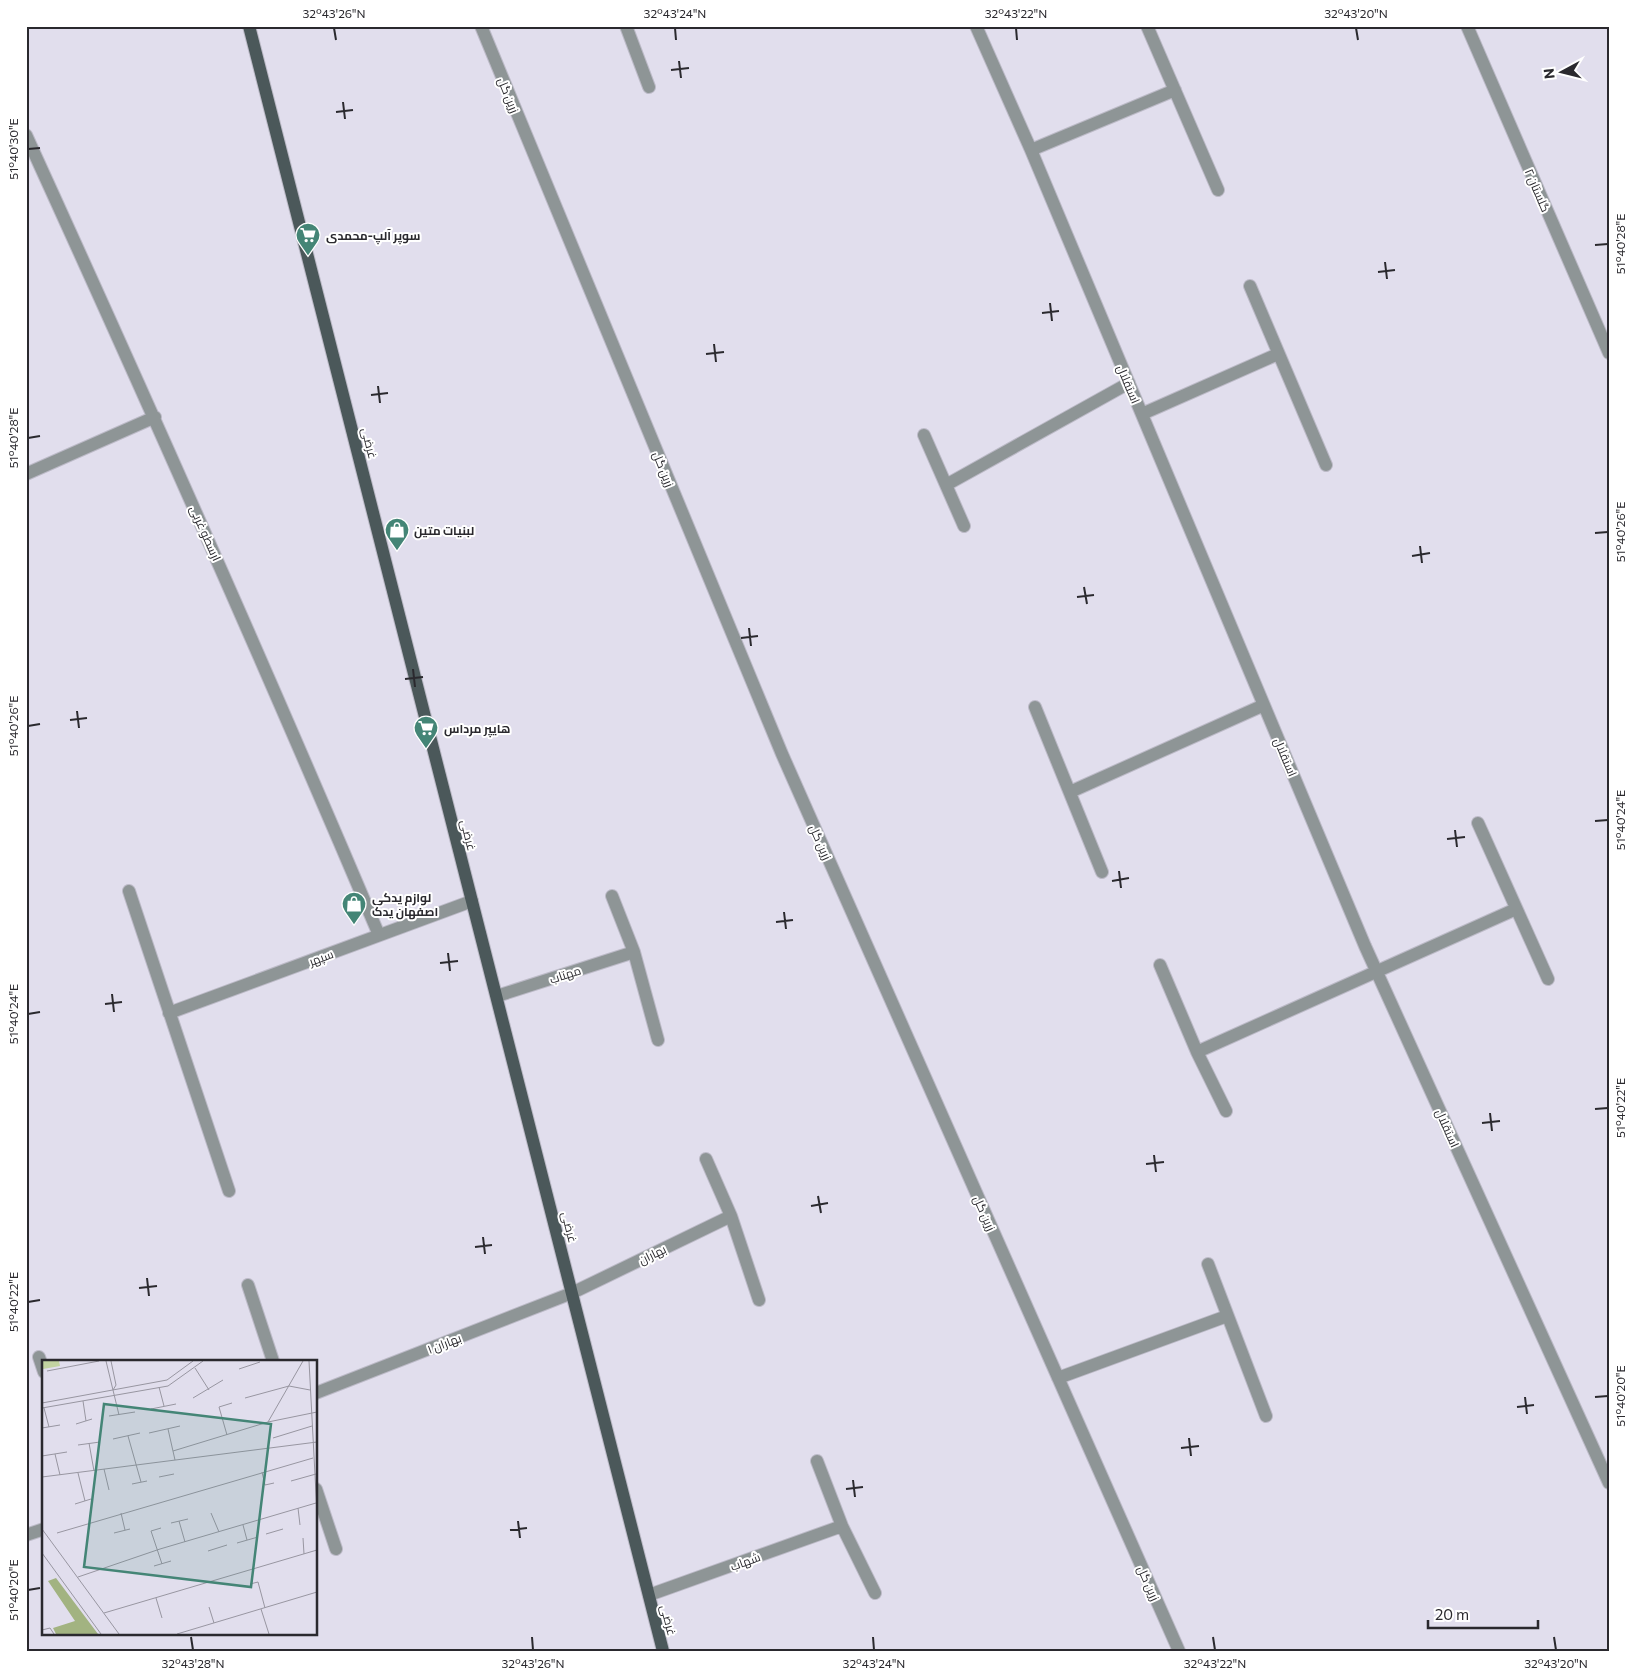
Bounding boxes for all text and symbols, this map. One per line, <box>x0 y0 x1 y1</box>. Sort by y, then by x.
text: 32°43'26"N <box>302 6 366 20</box>
text: 32°43'24"N <box>644 6 706 20</box>
text: 32°43'22"N <box>985 6 1047 20</box>
text: 32°43'20"N <box>1324 6 1388 20</box>
north arrow <box>1538 48 1588 98</box>
text: N <box>1540 67 1558 80</box>
street label: زرین گل <box>495 75 522 115</box>
text: 51°40'30"E <box>6 118 20 180</box>
street label: گلستان ۲ <box>1522 166 1553 214</box>
text: 51°40'28"E <box>1613 214 1627 274</box>
supermarket icon: سوپر آلپ-محمدی <box>295 222 321 256</box>
place label: سوپر آلپ-محمدی <box>326 228 420 245</box>
street label: استقلال <box>1114 363 1143 406</box>
text: 51°40'28"E <box>6 408 20 468</box>
street label: غرضی <box>358 426 381 460</box>
street label: زرین گل <box>650 449 677 489</box>
text: 51°40'26"E <box>1613 502 1627 562</box>
street label: ارسطو غربی <box>187 503 224 563</box>
shop icon: لبنیات متین <box>384 517 410 551</box>
place label: لبنیات متین <box>414 523 474 539</box>
text: 51°40'26"E <box>6 696 20 756</box>
supermarket icon: هایپر مرداس <box>413 715 439 749</box>
place label: هایپر مرداس <box>444 721 510 738</box>
street label: استقلال <box>1271 736 1300 779</box>
text: 51°40'24"E <box>1613 790 1627 850</box>
street label: غرضی <box>457 818 480 852</box>
street label: زرین گل <box>806 822 835 862</box>
place label: لوازم یدکی اصفهان یدک <box>372 890 438 920</box>
shop icon: لوازم یدکی اصفهان یدک <box>341 891 367 925</box>
street label: سپهر <box>306 946 336 970</box>
street label: مهتاب <box>548 962 583 987</box>
text: 51°40'24"E <box>6 984 20 1044</box>
text: 51°40'22"E <box>1613 1078 1627 1138</box>
street label: استقلال <box>1432 1107 1463 1150</box>
street label: زرین گل <box>970 1193 999 1233</box>
street label: غرضی <box>558 1210 581 1244</box>
street label: بهاران <box>636 1241 669 1268</box>
text: 51°40'22"E <box>6 1272 20 1332</box>
street label: بهاران ۱ <box>425 1330 463 1357</box>
inset map <box>42 1360 318 1634</box>
text: 51°40'20"E <box>1613 1365 1627 1427</box>
street label: شهاب <box>728 1549 762 1574</box>
text: 51°40'20"E <box>6 1559 20 1621</box>
street label: زرین گل <box>1134 1563 1163 1603</box>
scale bar <box>1428 1597 1538 1629</box>
street label: غرضی <box>657 1603 680 1637</box>
text: 20 m <box>1435 1605 1469 1623</box>
text: 32°43'28"N <box>161 1656 225 1670</box>
text: 32°43'26"N <box>501 1656 565 1670</box>
text: 32°43'24"N <box>843 1656 905 1670</box>
text: 32°43'22"N <box>1184 1656 1246 1670</box>
text: 32°43'20"N <box>1524 1656 1588 1670</box>

